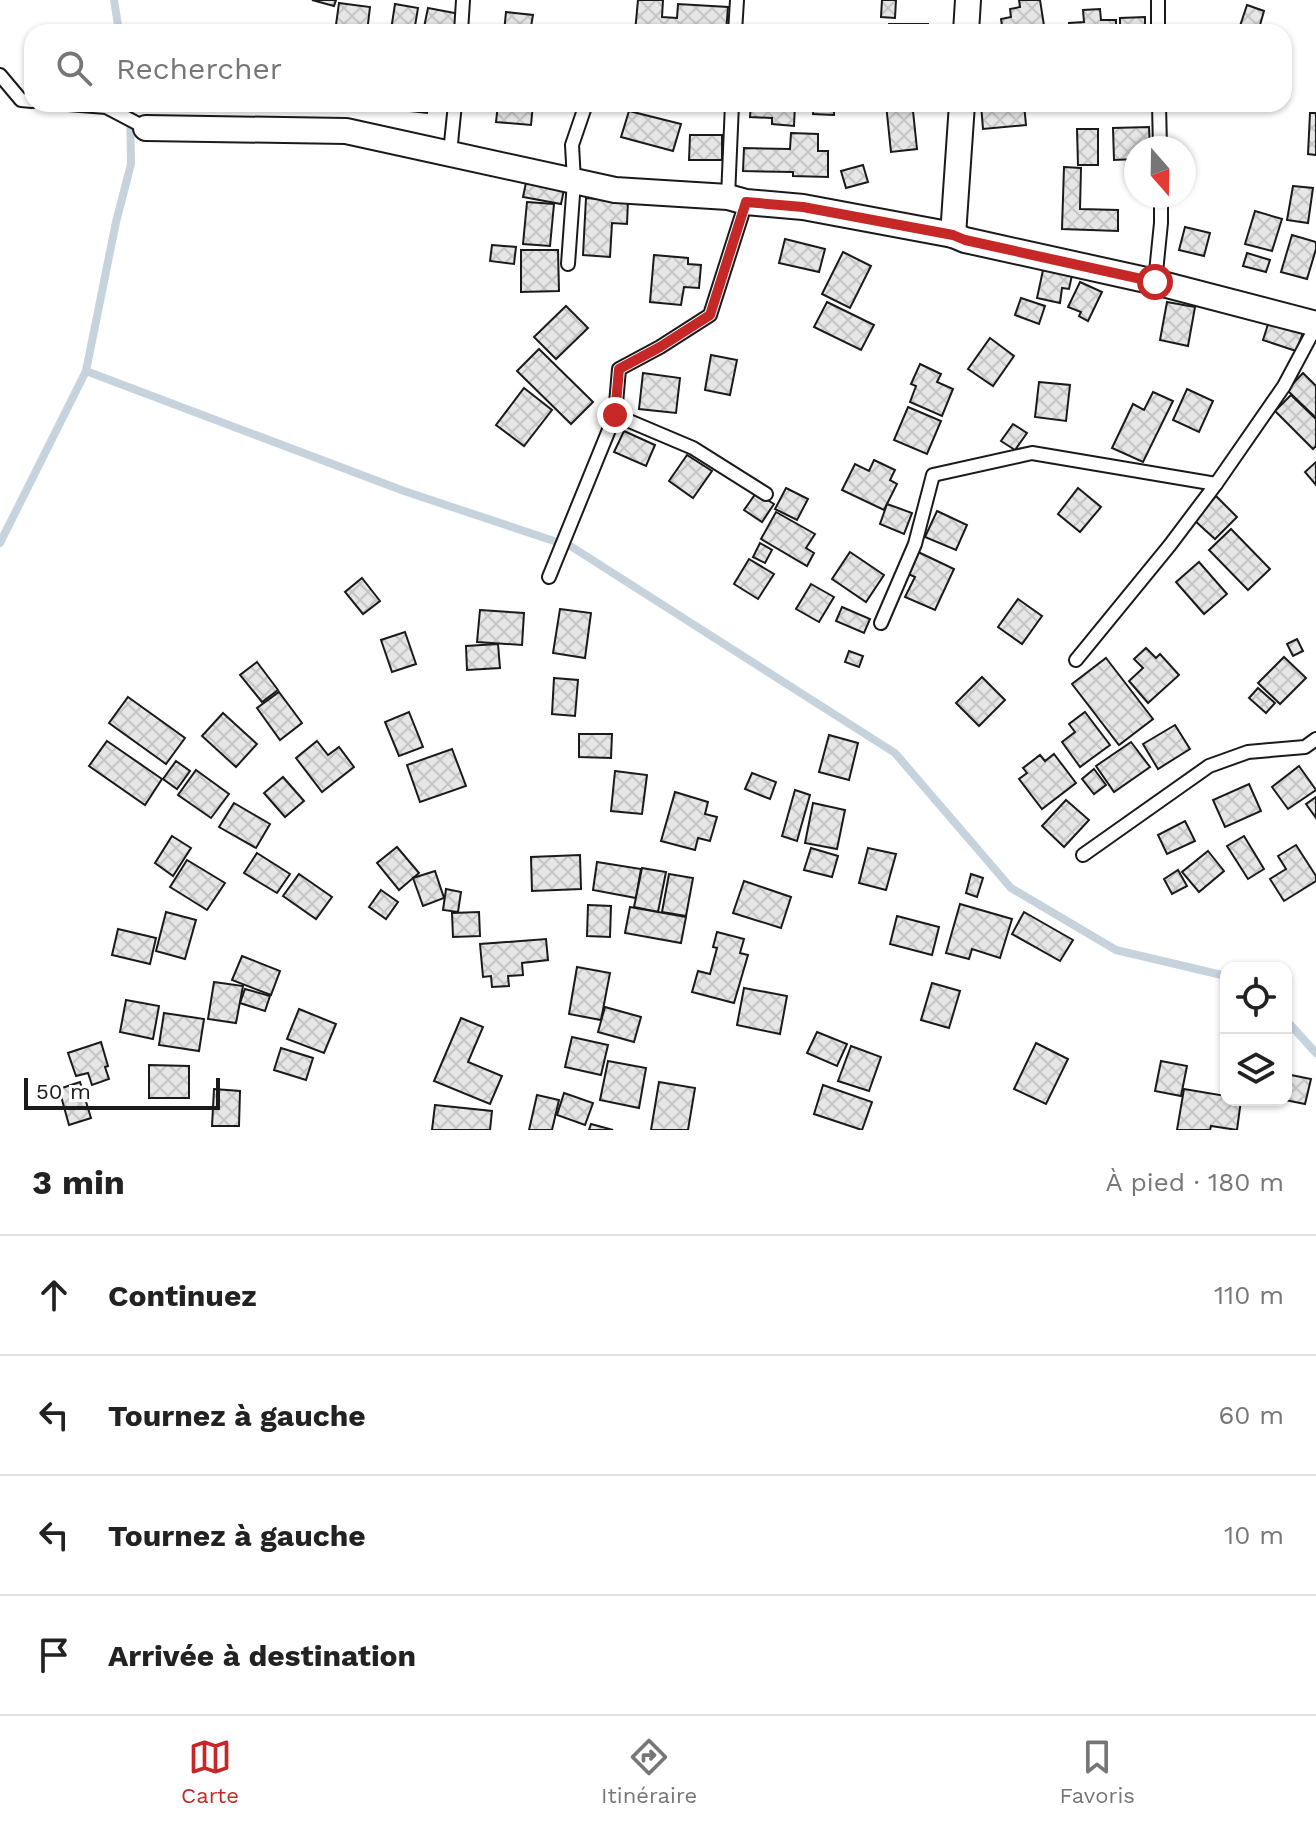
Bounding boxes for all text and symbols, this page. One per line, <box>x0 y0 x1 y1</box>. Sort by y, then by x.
search box <box>24 24 1292 112</box>
icon: search <box>52 46 96 90</box>
text: Rechercher <box>116 51 282 86</box>
north arrow <box>1124 136 1196 208</box>
route start <box>1137 264 1173 300</box>
route end <box>597 397 633 433</box>
map controls <box>1220 962 1292 1106</box>
button: locate <box>1220 962 1292 1034</box>
button: layers <box>1220 1034 1292 1106</box>
scale bar <box>24 1074 220 1110</box>
text: 50 m <box>36 1079 91 1104</box>
text: 3 min <box>32 1162 125 1202</box>
text: À pied · 180 m <box>1105 1167 1284 1197</box>
icon: ahead <box>32 1273 76 1317</box>
text: Continuez <box>108 1278 257 1313</box>
text: 110 m <box>1214 1280 1284 1310</box>
icon: left <box>32 1393 76 1437</box>
text: Tournez à gauche <box>108 1398 366 1433</box>
text: 60 m <box>1218 1400 1284 1430</box>
icon: left <box>32 1513 76 1557</box>
text: Tournez à gauche <box>108 1518 366 1553</box>
text: 10 m <box>1224 1520 1284 1550</box>
icon: arrive <box>32 1633 76 1677</box>
text: Arrivée à destination <box>108 1638 416 1673</box>
tab: Carte <box>181 1735 239 1808</box>
tab: Itinéraire <box>601 1735 697 1808</box>
tab: Favoris <box>1059 1735 1135 1808</box>

